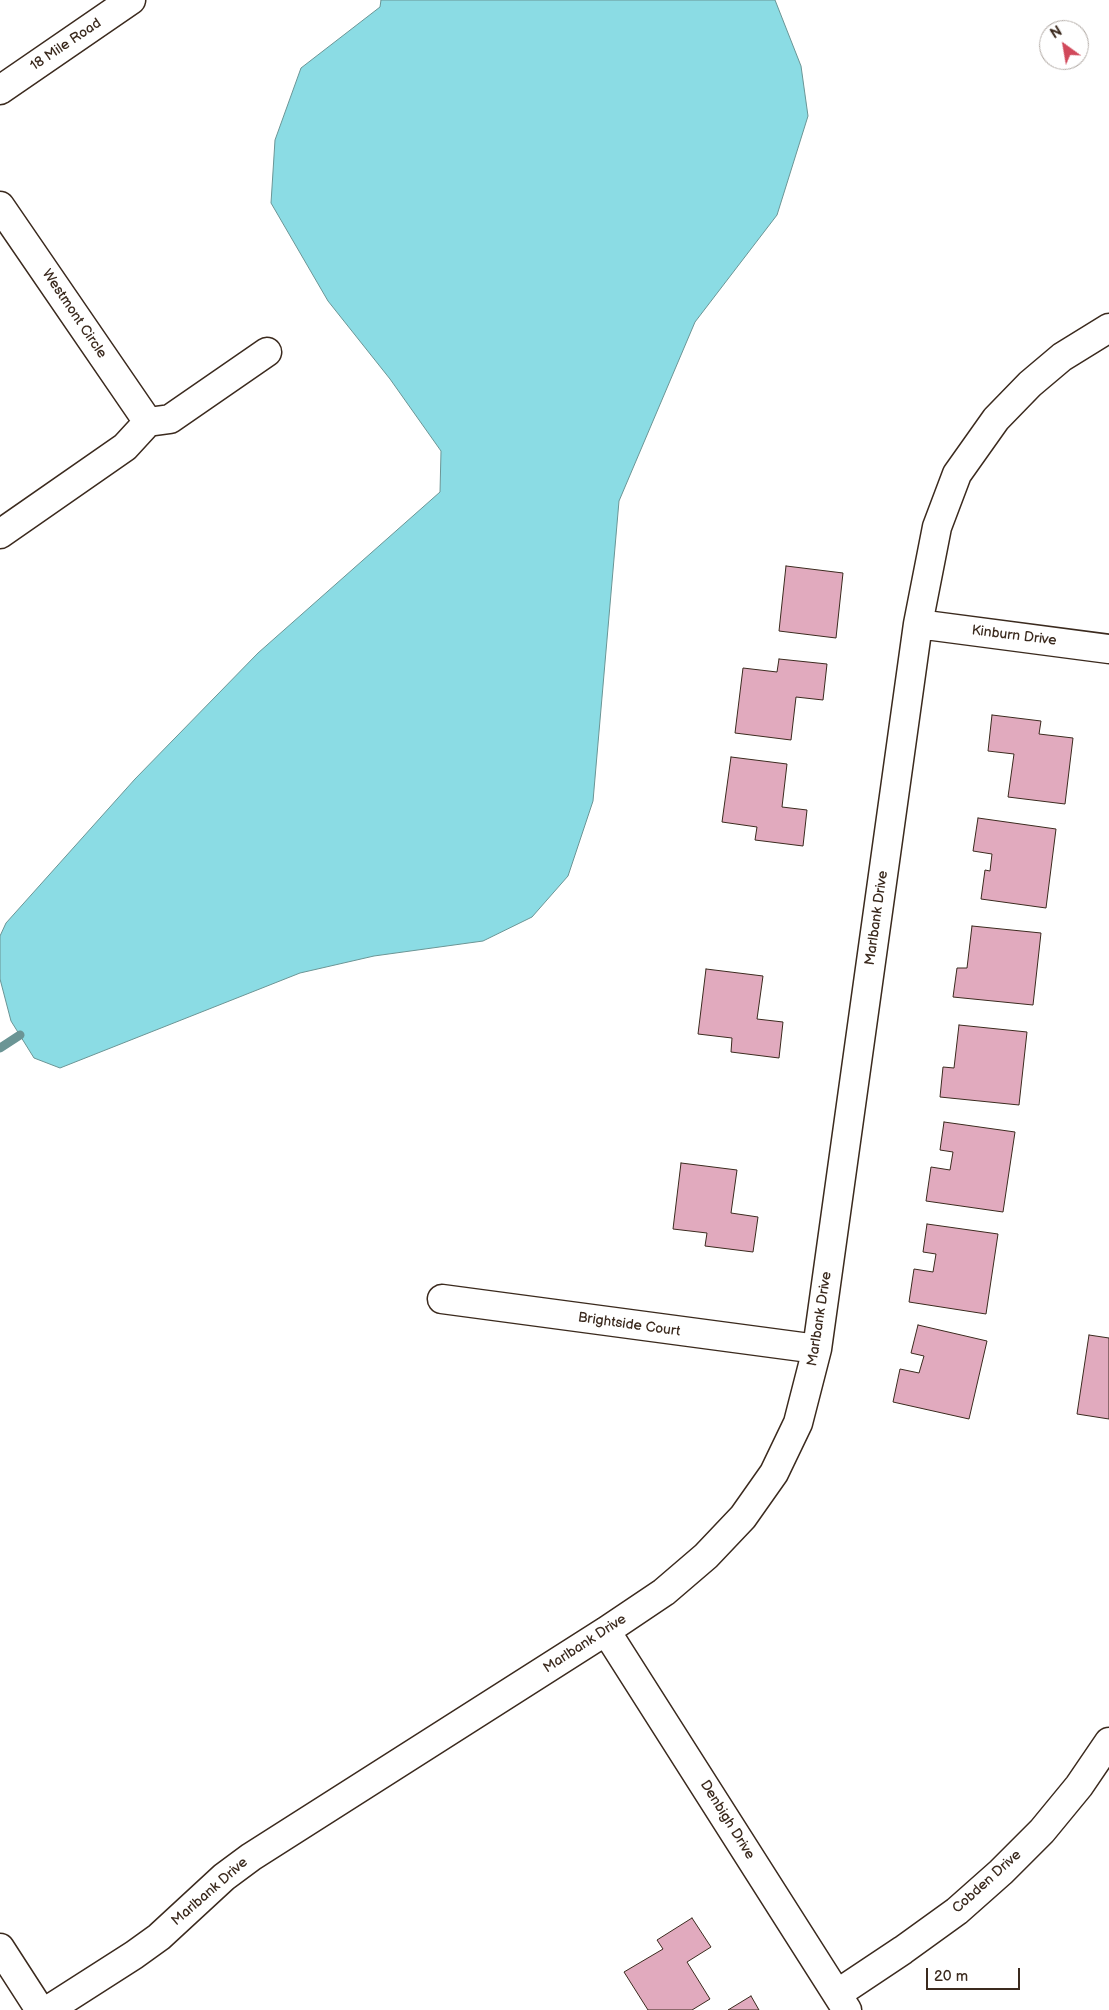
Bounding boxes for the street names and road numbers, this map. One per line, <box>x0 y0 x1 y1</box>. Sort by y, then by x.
street label: 18 Mile Road <box>27 15 105 75</box>
street label: Westmont Circle <box>38 266 110 362</box>
street label: Kinburn Drive <box>971 622 1057 650</box>
street label: Marlbank Drive <box>862 870 892 966</box>
street label: Marlbank Drive <box>804 1271 836 1367</box>
street label: Brightside Court <box>577 1309 681 1341</box>
street label: Marlbank Drive <box>540 1611 630 1677</box>
street label: Denbigh Drive <box>696 1777 758 1863</box>
street label: Cobden Drive <box>949 1847 1025 1917</box>
street label: Marlbank Drive <box>168 1854 252 1930</box>

